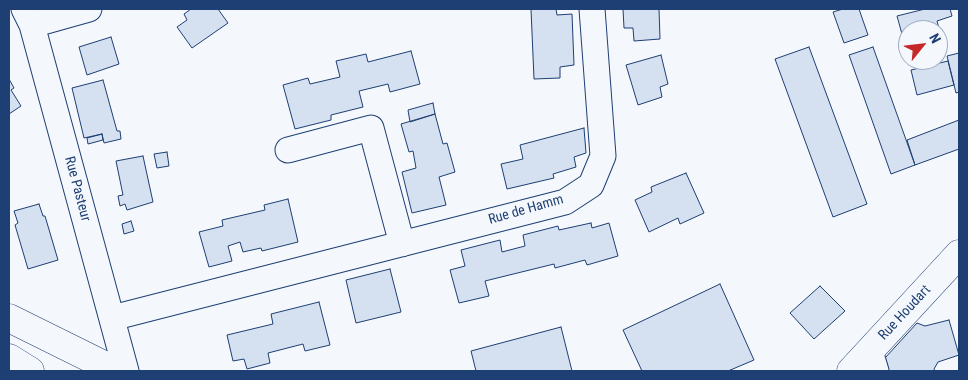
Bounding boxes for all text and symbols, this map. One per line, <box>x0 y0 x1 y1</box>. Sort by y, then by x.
north arrow <box>898 20 948 70</box>
text: N <box>926 31 944 46</box>
street label: Rue Pasteur <box>60 155 94 223</box>
street label: Rue de Hamm <box>487 191 565 229</box>
street label: Rue Houdart <box>875 282 935 344</box>

